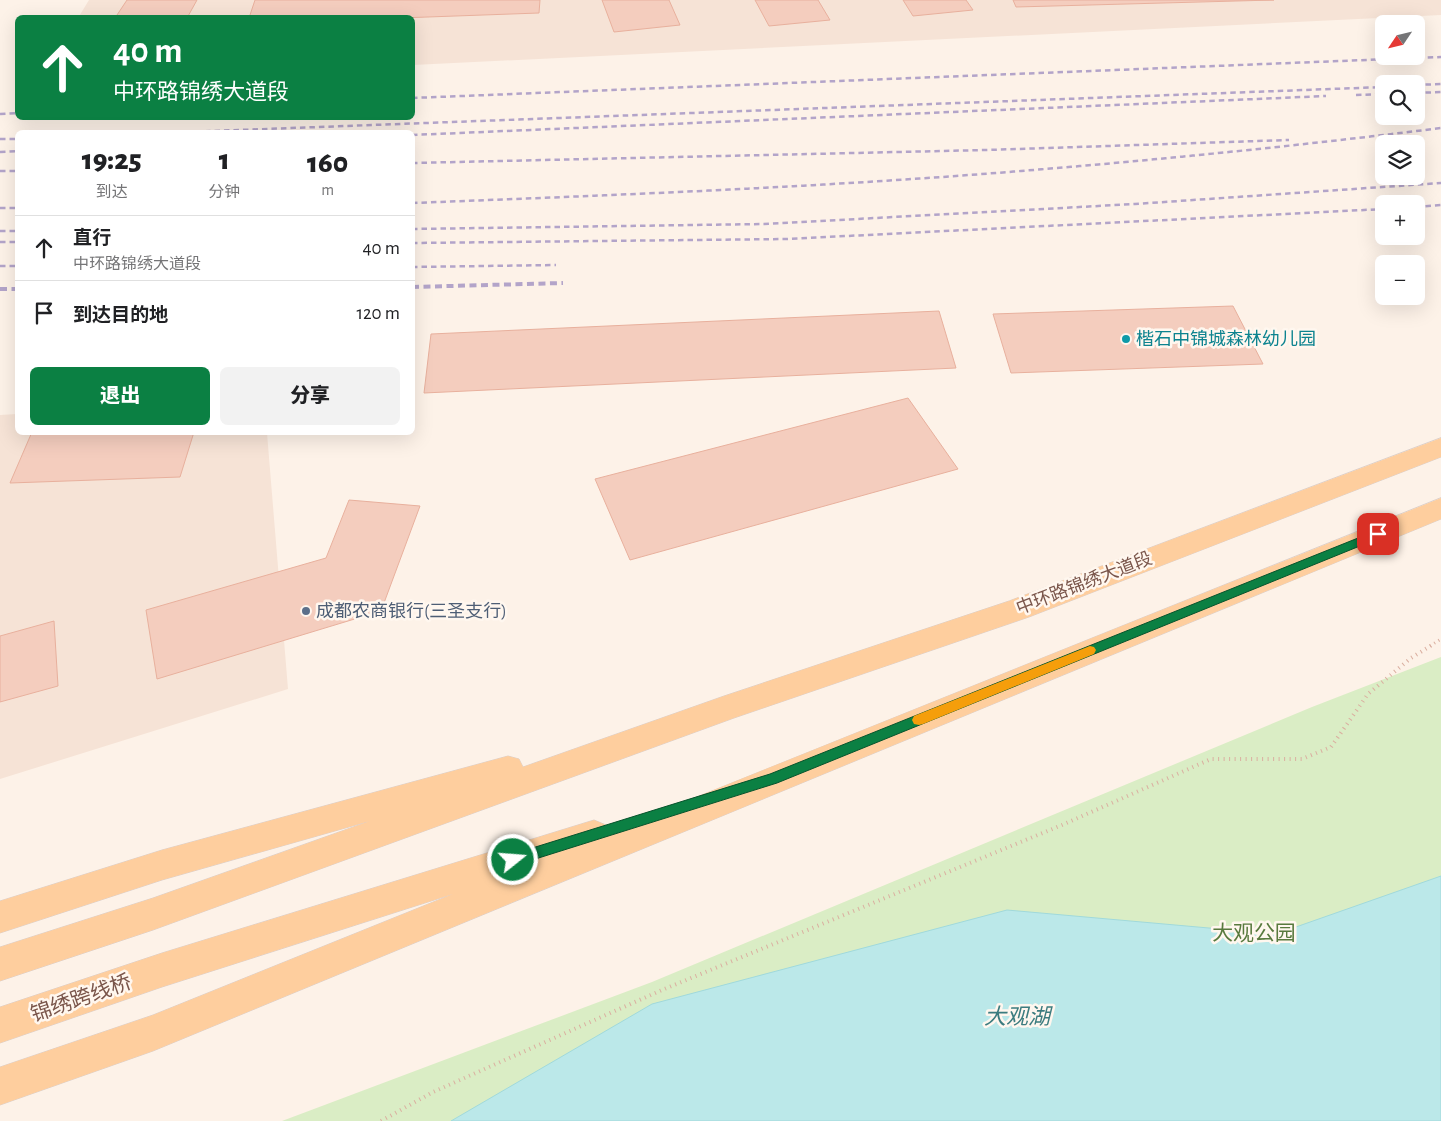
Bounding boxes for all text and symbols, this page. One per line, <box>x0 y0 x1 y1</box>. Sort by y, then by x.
north arrow <box>1375 15 1425 65</box>
map controls <box>1375 15 1425 305</box>
text: 40 m <box>113 34 182 69</box>
icon: ahead <box>30 35 95 100</box>
button: search <box>1375 75 1425 125</box>
text: 中环路锦绣大道段 <box>113 81 289 103</box>
button: layers <box>1375 135 1425 185</box>
text: 19:25 <box>82 145 142 175</box>
text: 1 <box>219 145 230 175</box>
text: 160 <box>307 148 348 178</box>
text: m <box>321 182 334 198</box>
text: 到达 <box>96 184 128 200</box>
text: 分钟 <box>208 184 240 200</box>
button: + <box>1375 195 1425 245</box>
text: 直行 <box>73 229 111 248</box>
icon: ahead <box>30 234 58 262</box>
text: 40 m <box>362 239 400 258</box>
button: − <box>1375 255 1425 305</box>
text: 中环路锦绣大道段 <box>73 256 201 272</box>
icon: arrive <box>30 299 58 327</box>
text: 120 m <box>356 304 400 323</box>
text: 到达目的地 <box>73 306 168 325</box>
place label: 楷石中锦城森林幼儿园 <box>1136 329 1316 349</box>
marker: 楷石中锦城森林幼儿园 <box>1120 333 1132 345</box>
button: 退出 <box>30 367 210 425</box>
button: 分享 <box>220 367 400 425</box>
pin <box>1357 513 1399 555</box>
icon: arrive <box>1364 520 1392 548</box>
street label: 中环路锦绣大道段 <box>1013 548 1155 618</box>
place label: 成都农商银行(三圣支行) <box>316 601 507 621</box>
marker: 成都农商银行(三圣支行) <box>300 605 312 617</box>
position arrow <box>486 833 538 885</box>
park label: 大观公园 <box>1212 922 1296 944</box>
street label: 锦绣跨线桥 <box>28 971 134 1025</box>
water label: 大观湖 <box>984 1005 1053 1028</box>

